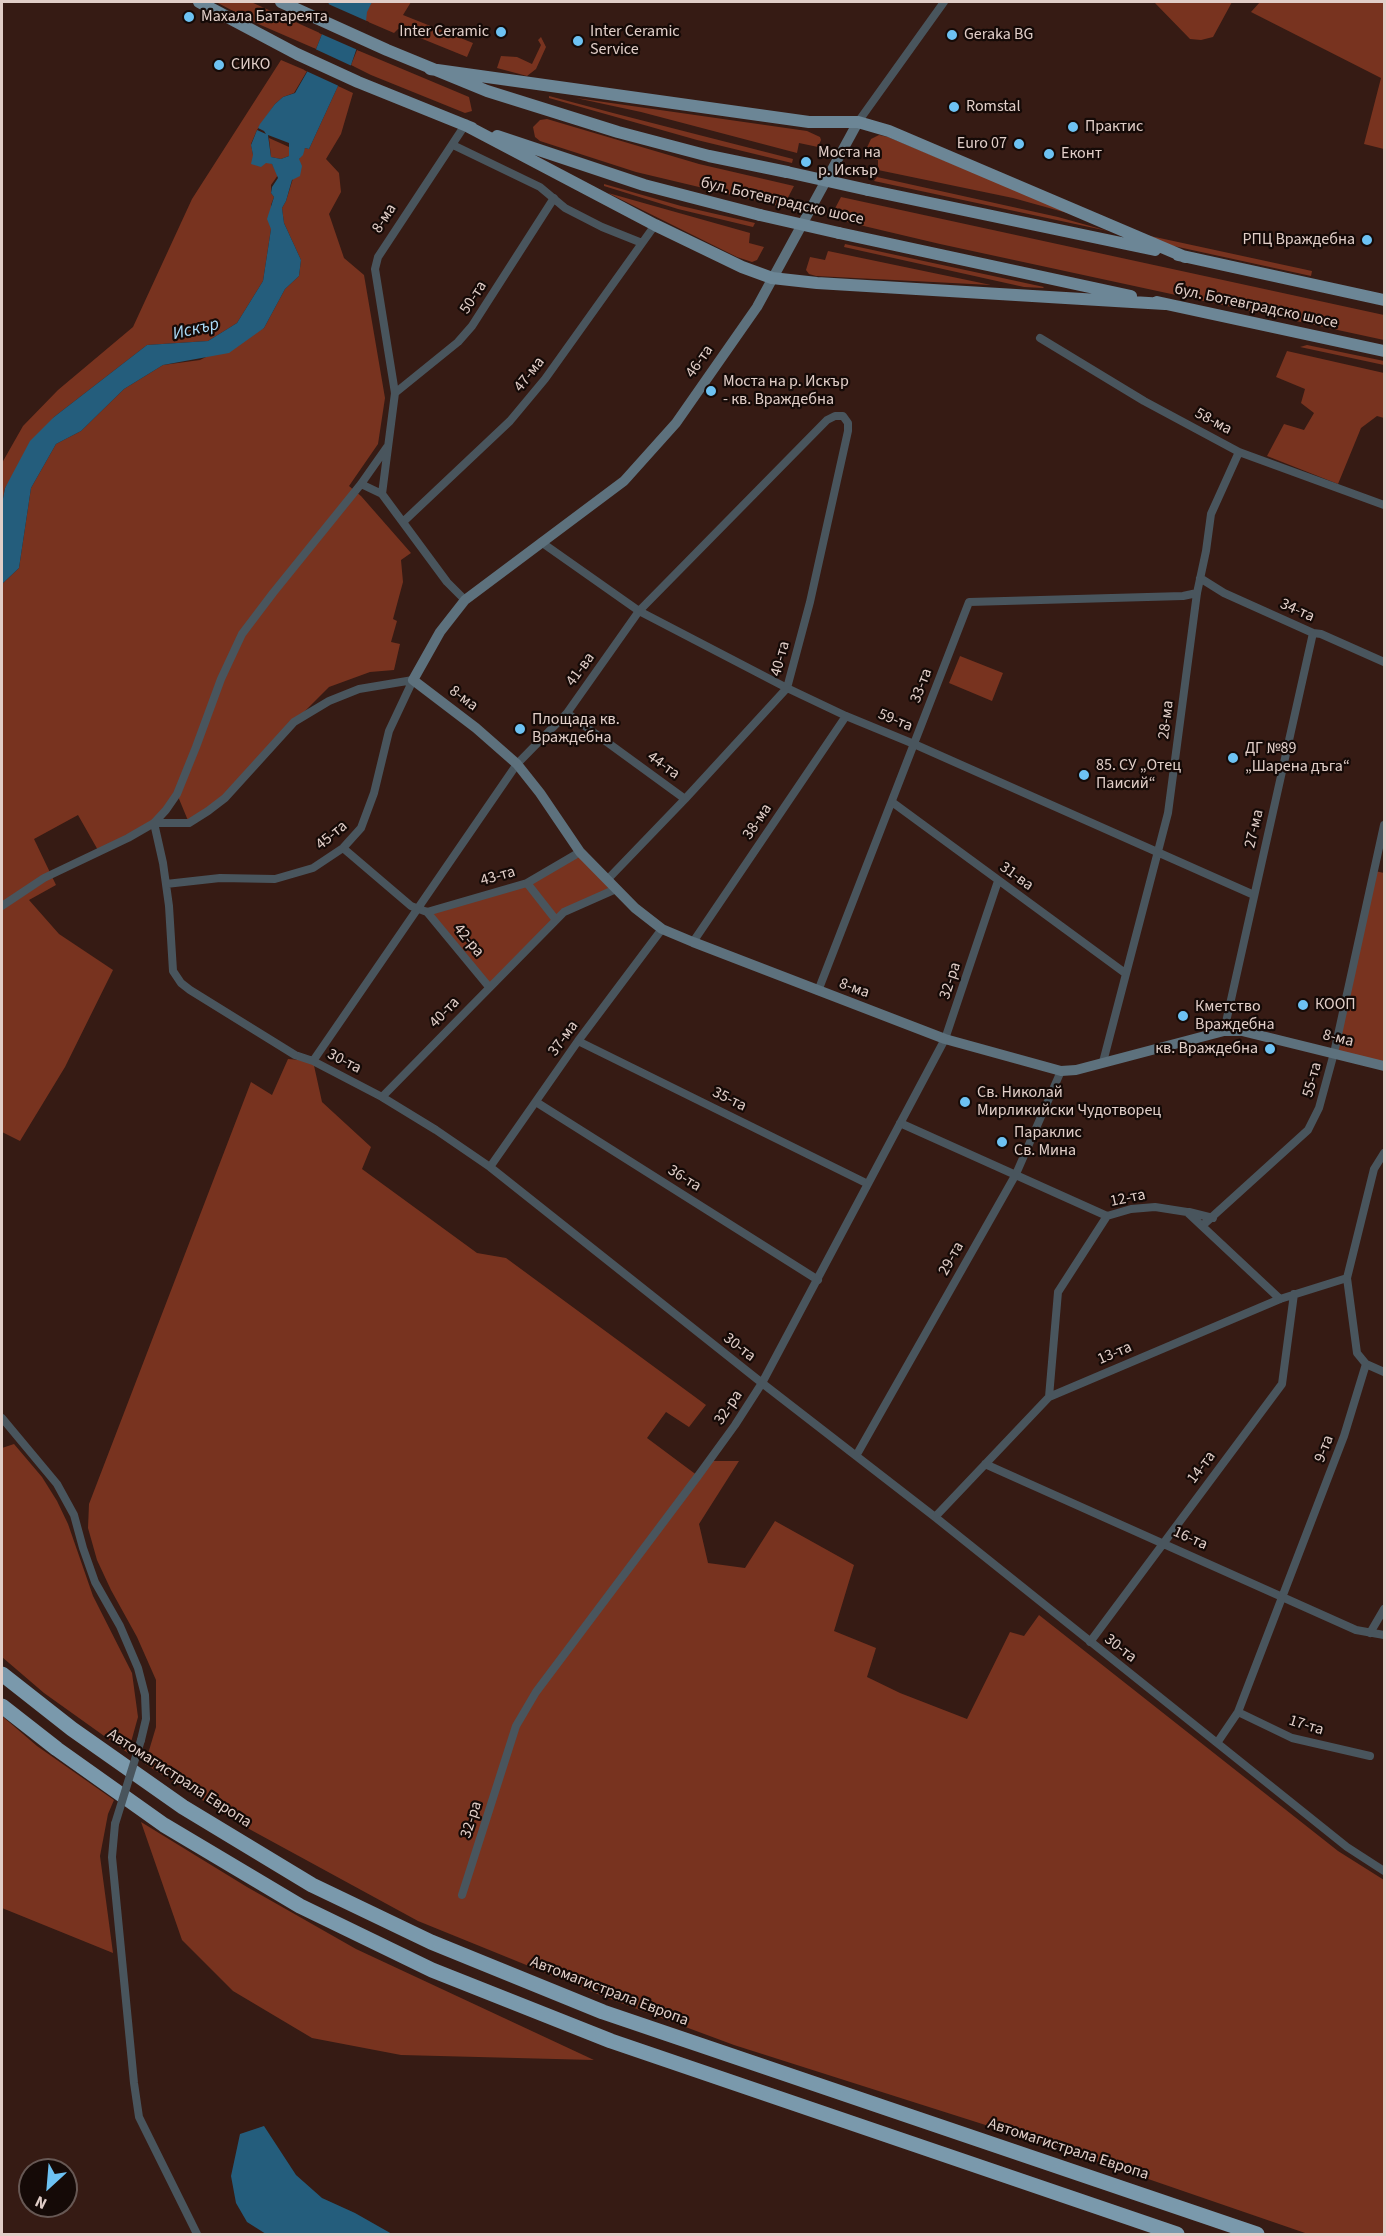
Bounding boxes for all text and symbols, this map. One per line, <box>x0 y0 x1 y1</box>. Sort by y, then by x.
place label: Махала Батареята <box>201 7 328 27</box>
marker: Махала Батареята <box>182 10 196 24</box>
place label: Inter Ceramic <box>399 22 489 42</box>
place label: Inter Ceramic Service <box>590 22 680 60</box>
marker: Inter Ceramic <box>494 25 508 39</box>
place label: Geraka BG <box>964 25 1033 45</box>
marker: Geraka BG <box>945 28 959 42</box>
marker: Inter Ceramic Service <box>571 34 585 48</box>
place label: СИКО <box>231 55 270 75</box>
marker: СИКО <box>212 58 226 72</box>
place label: Romstal <box>966 97 1020 117</box>
marker: Romstal <box>947 100 961 114</box>
place label: Практис <box>1085 117 1143 137</box>
marker: Практис <box>1066 120 1080 134</box>
place label: Euro 07 <box>957 134 1007 154</box>
marker: Euro 07 <box>1012 137 1026 151</box>
place label: Моста на р. Искър <box>818 143 881 181</box>
place label: Еконт <box>1061 144 1102 164</box>
marker: Еконт <box>1042 147 1056 161</box>
marker: Моста на р. Искър <box>799 155 813 169</box>
street label: бул. Ботевградско шосе <box>699 174 865 230</box>
street label: 8-ма <box>368 201 402 237</box>
place label: РПЦ Враждебна <box>1243 230 1355 250</box>
marker: РПЦ Враждебна <box>1360 233 1374 247</box>
street label: 50-та <box>456 278 492 318</box>
street label: бул. Ботевградско шосе <box>1172 280 1340 334</box>
water label: Искър <box>171 314 221 346</box>
street label: 46-та <box>682 342 718 382</box>
street label: 47-ма <box>510 354 550 396</box>
place label: Моста на р. Искър - кв. Враждебна <box>723 372 849 410</box>
marker: Моста на р. Искър - кв. Враждебна <box>704 384 718 398</box>
street label: 58-ма <box>1191 404 1235 440</box>
street label: 34-та <box>1277 595 1317 627</box>
street label: 40-та <box>767 639 795 679</box>
street label: 41-ва <box>562 649 600 691</box>
street label: 33-та <box>907 666 937 706</box>
street label: 8-ма <box>445 682 481 716</box>
street label: 28-ма <box>1155 699 1179 741</box>
street label: 59-та <box>875 705 915 737</box>
place label: Площада кв. Враждебна <box>532 710 620 748</box>
marker: Площада кв. Враждебна <box>513 722 527 736</box>
place label: ДГ №89 „Шарена дъга“ <box>1245 739 1350 777</box>
street label: 44-та <box>643 748 683 784</box>
marker: ДГ №89 „Шарена дъга“ <box>1226 751 1240 765</box>
place label: 85. СУ „Отец Паисий“ <box>1096 756 1181 794</box>
marker: 85. СУ „Отец Паисий“ <box>1077 768 1091 782</box>
street label: 38-ма <box>739 800 777 844</box>
street label: 27-ма <box>1241 808 1269 850</box>
street label: 45-та <box>312 817 352 855</box>
street label: 31-ва <box>995 858 1037 896</box>
street label: 43-та <box>478 863 518 891</box>
street label: 42-ра <box>449 920 487 962</box>
street label: 32-ра <box>936 960 966 1002</box>
street label: 8-ма <box>836 975 872 1003</box>
street label: 40-та <box>426 994 464 1032</box>
place label: КООП <box>1315 995 1356 1015</box>
place label: Кметство Враждебна <box>1195 997 1275 1035</box>
marker: КООП <box>1296 998 1310 1012</box>
marker: Кметство Враждебна <box>1176 1009 1190 1023</box>
street label: 37-ма <box>545 1018 583 1060</box>
street label: 8-ма <box>1321 1026 1355 1052</box>
place label: кв. Враждебна <box>1155 1039 1258 1059</box>
marker: кв. Враждебна <box>1263 1042 1277 1056</box>
street label: 30-та <box>324 1045 364 1079</box>
street label: 55-та <box>1299 1060 1327 1100</box>
place label: Св. Николай Мирликийски Чудотворец <box>977 1083 1161 1121</box>
street label: 35-та <box>709 1084 749 1116</box>
marker: Св. Николай Мирликийски Чудотворец <box>958 1095 972 1109</box>
place label: Параклис Св. Мина <box>1014 1123 1082 1161</box>
marker: Параклис Св. Мина <box>995 1135 1009 1149</box>
street label: 36-та <box>664 1161 704 1197</box>
street label: 12-та <box>1109 1186 1147 1212</box>
street label: 29-та <box>935 1239 969 1279</box>
street label: 30-та <box>719 1329 759 1367</box>
street label: 13-та <box>1095 1338 1135 1370</box>
street label: 32-ра <box>711 1387 747 1429</box>
street label: 9-та <box>1311 1433 1339 1465</box>
street label: 14-та <box>1184 1448 1220 1488</box>
street label: 16-та <box>1170 1523 1210 1555</box>
street label: 30-та <box>1100 1630 1140 1668</box>
street label: 17-та <box>1286 1712 1326 1740</box>
street label: Автомагистрала Европа <box>103 1725 255 1833</box>
street label: 32-ра <box>457 1799 487 1841</box>
street label: Автомагистрала Европа <box>527 1953 691 2031</box>
street label: Автомагистрала Европа <box>985 2115 1151 2185</box>
north arrow <box>18 2158 78 2218</box>
text: N <box>31 2190 51 2215</box>

